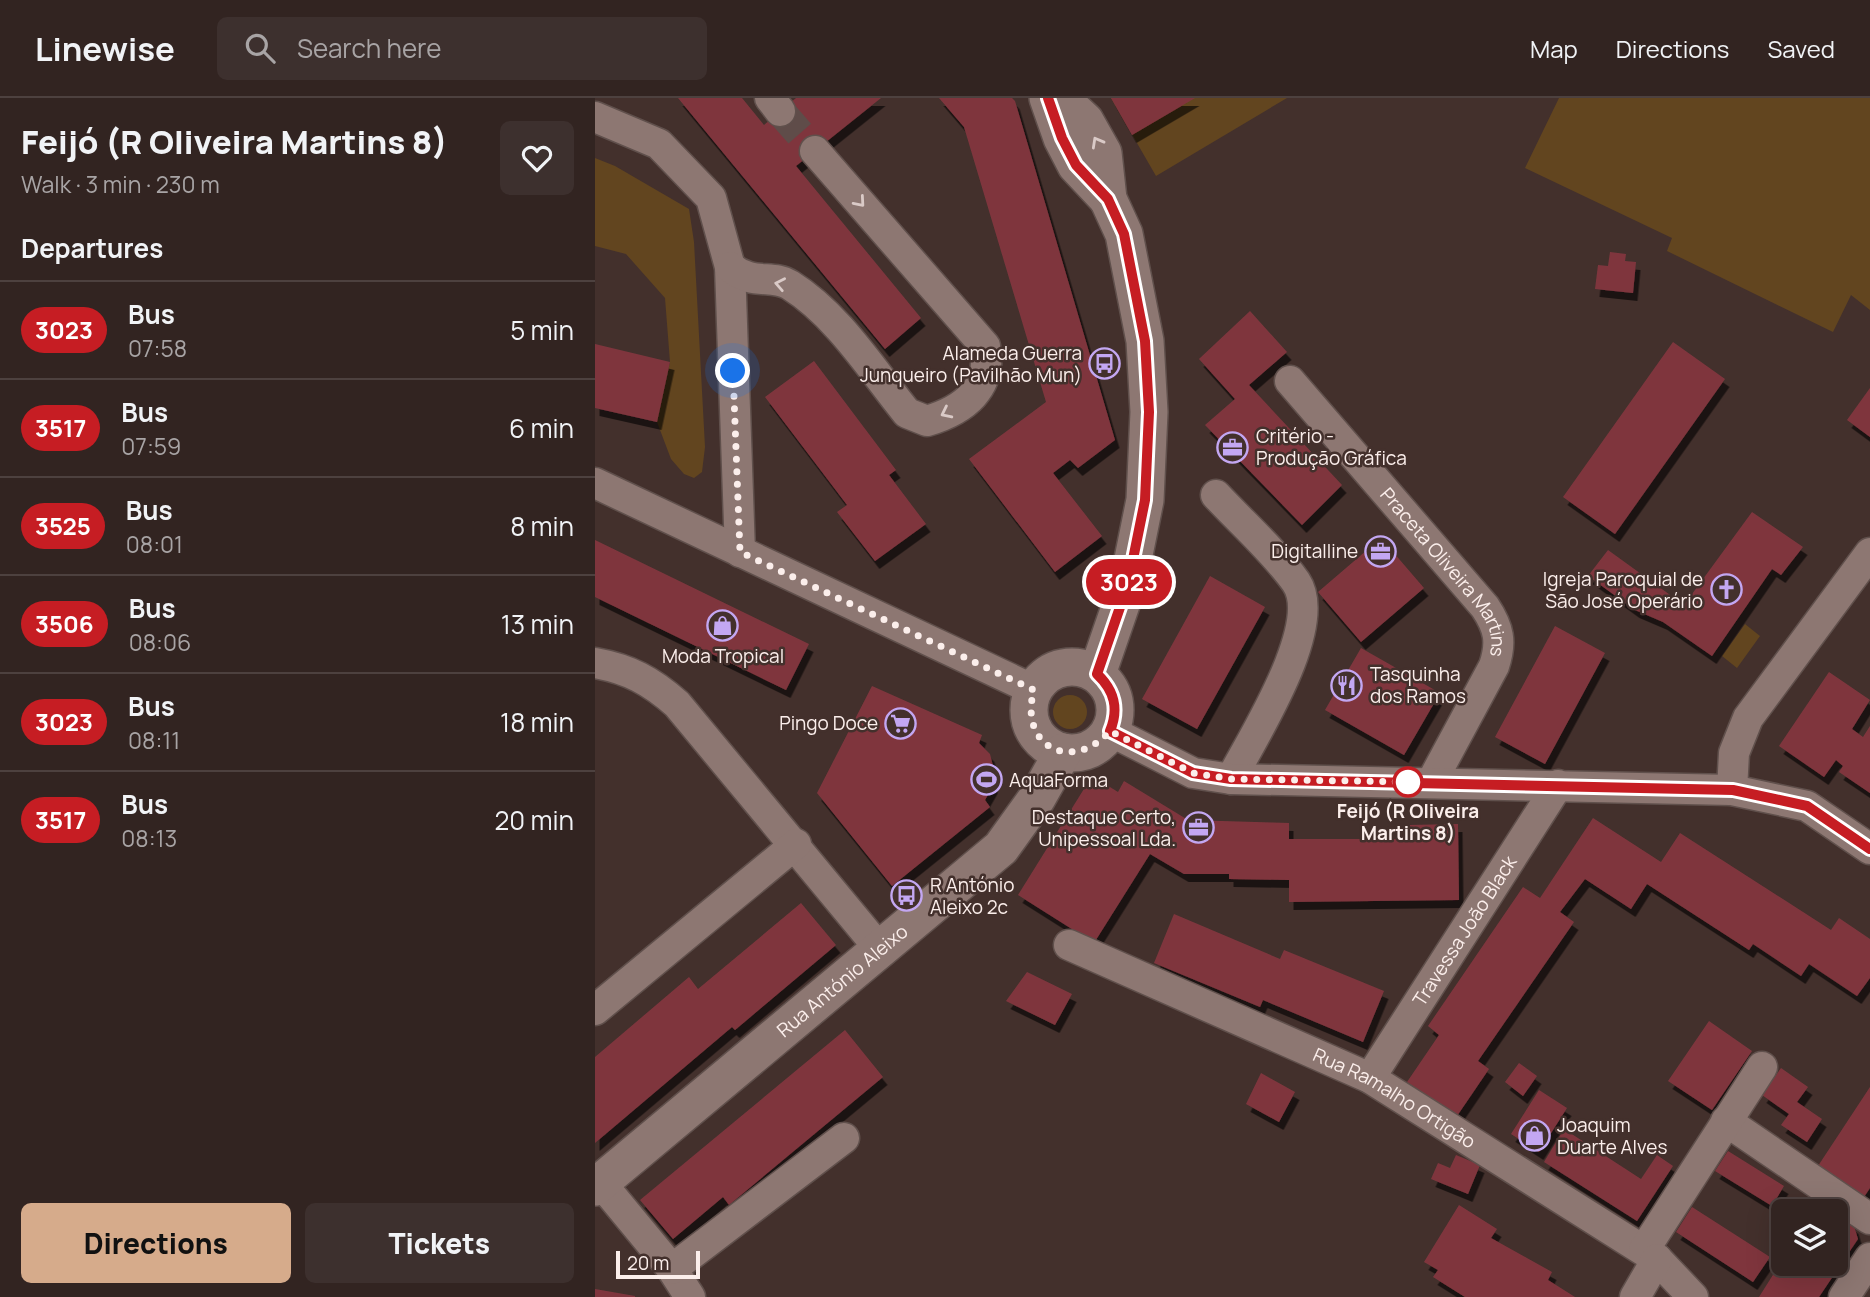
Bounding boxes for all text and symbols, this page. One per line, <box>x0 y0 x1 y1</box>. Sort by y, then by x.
search box <box>217 17 707 80</box>
text: Linewise <box>35 26 175 71</box>
icon: search <box>241 29 279 67</box>
text: Search here <box>297 30 441 66</box>
text: Map <box>1530 32 1578 65</box>
text: Directions <box>1616 32 1729 65</box>
text: Saved <box>1767 32 1835 65</box>
text: Feijó (R Oliveira Martins 8) <box>21 119 448 164</box>
button: heart <box>500 121 574 195</box>
one-way arrow <box>1092 137 1105 149</box>
text: Walk · 3 min · 230 m <box>21 168 220 200</box>
one-way arrow <box>852 194 864 207</box>
text: Departures <box>21 230 163 266</box>
one-way arrow <box>774 277 786 292</box>
text: Bus <box>128 296 175 332</box>
text: 5 min <box>510 312 574 348</box>
text: 3023 <box>35 313 93 346</box>
text: 07:58 <box>128 332 187 364</box>
place label: Alameda Guerra Junqueiro (Pavilhão Mun) <box>860 340 1082 388</box>
bus stop icon: Alameda Guerra Junqueiro (Pavilhão Mun) <box>1088 347 1122 381</box>
your location <box>715 353 750 388</box>
text: Bus <box>121 394 168 430</box>
one-way arrow <box>941 405 953 419</box>
text: 6 min <box>509 410 574 446</box>
text: 3517 <box>35 411 86 444</box>
place label: Critério - Produção Gráfica <box>1256 423 1407 471</box>
text: 07:59 <box>121 430 181 462</box>
office icon: Critério - Produção Gráfica <box>1216 430 1250 464</box>
street label: Praceta Oliveira Martins <box>1375 482 1512 659</box>
text: Bus <box>126 492 173 528</box>
text: 8 min <box>510 508 574 544</box>
text: 3525 <box>35 509 91 542</box>
text: 08:01 <box>126 528 183 560</box>
office icon: Digitalline <box>1364 534 1398 568</box>
place label: Digitalline <box>1271 538 1358 564</box>
line badge: 3023 <box>1080 559 1178 605</box>
text: 3023 <box>1100 565 1158 598</box>
place label: Igreja Paroquial de São José Operário <box>1543 566 1703 614</box>
church icon: Igreja Paroquial de São José Operário <box>1709 573 1743 607</box>
text: Bus <box>129 590 175 626</box>
text: 13 min <box>501 606 574 642</box>
text: 3506 <box>35 607 94 640</box>
shop icon: Moda Tropical <box>706 608 740 642</box>
text: 08:06 <box>129 626 191 658</box>
place label: Moda Tropical <box>662 643 784 669</box>
place label: Tasquinha dos Ramos <box>1370 661 1466 709</box>
restaurant icon: Tasquinha dos Ramos <box>1330 668 1364 702</box>
text: Bus <box>128 688 175 724</box>
text: 18 min <box>500 704 574 740</box>
text: 3023 <box>35 705 93 738</box>
supermarket icon: Pingo Doce <box>884 706 918 740</box>
place label: Pingo Doce <box>779 710 878 736</box>
text: 08:11 <box>128 724 180 756</box>
sports icon: AquaForma <box>969 763 1003 797</box>
place label: AquaForma <box>1009 767 1108 793</box>
marker: Feijó (R Oliveira Martins 8) <box>1393 767 1423 797</box>
text: Bus <box>121 786 168 822</box>
place label: Feijó (R Oliveira Martins 8) <box>1337 798 1479 846</box>
text: 20 min <box>495 802 574 838</box>
text: 3517 <box>35 803 86 836</box>
place label: Destaque Certo, Unipessoal Lda. <box>1032 804 1176 852</box>
office icon: Destaque Certo, Unipessoal Lda. <box>1182 811 1216 845</box>
text: 08:13 <box>121 822 177 854</box>
street label: Travessa João Black <box>1407 850 1523 1011</box>
place label: R António Aleixo 2c <box>930 872 1015 920</box>
bus stop icon: R António Aleixo 2c <box>890 879 924 913</box>
street label: Rua António Aleixo <box>771 918 913 1043</box>
street label: Rua Ramalho Ortigão <box>1309 1042 1481 1154</box>
place label: Joaquim Duarte Alves <box>1557 1112 1667 1160</box>
shop icon: Joaquim Duarte Alves <box>1517 1119 1551 1153</box>
map controls <box>1771 1199 1848 1276</box>
button: layers <box>1771 1199 1848 1276</box>
button: Directions <box>21 1203 291 1283</box>
button: Tickets <box>305 1203 574 1283</box>
scale bar <box>616 1248 700 1280</box>
text: 20 m <box>627 1250 669 1276</box>

